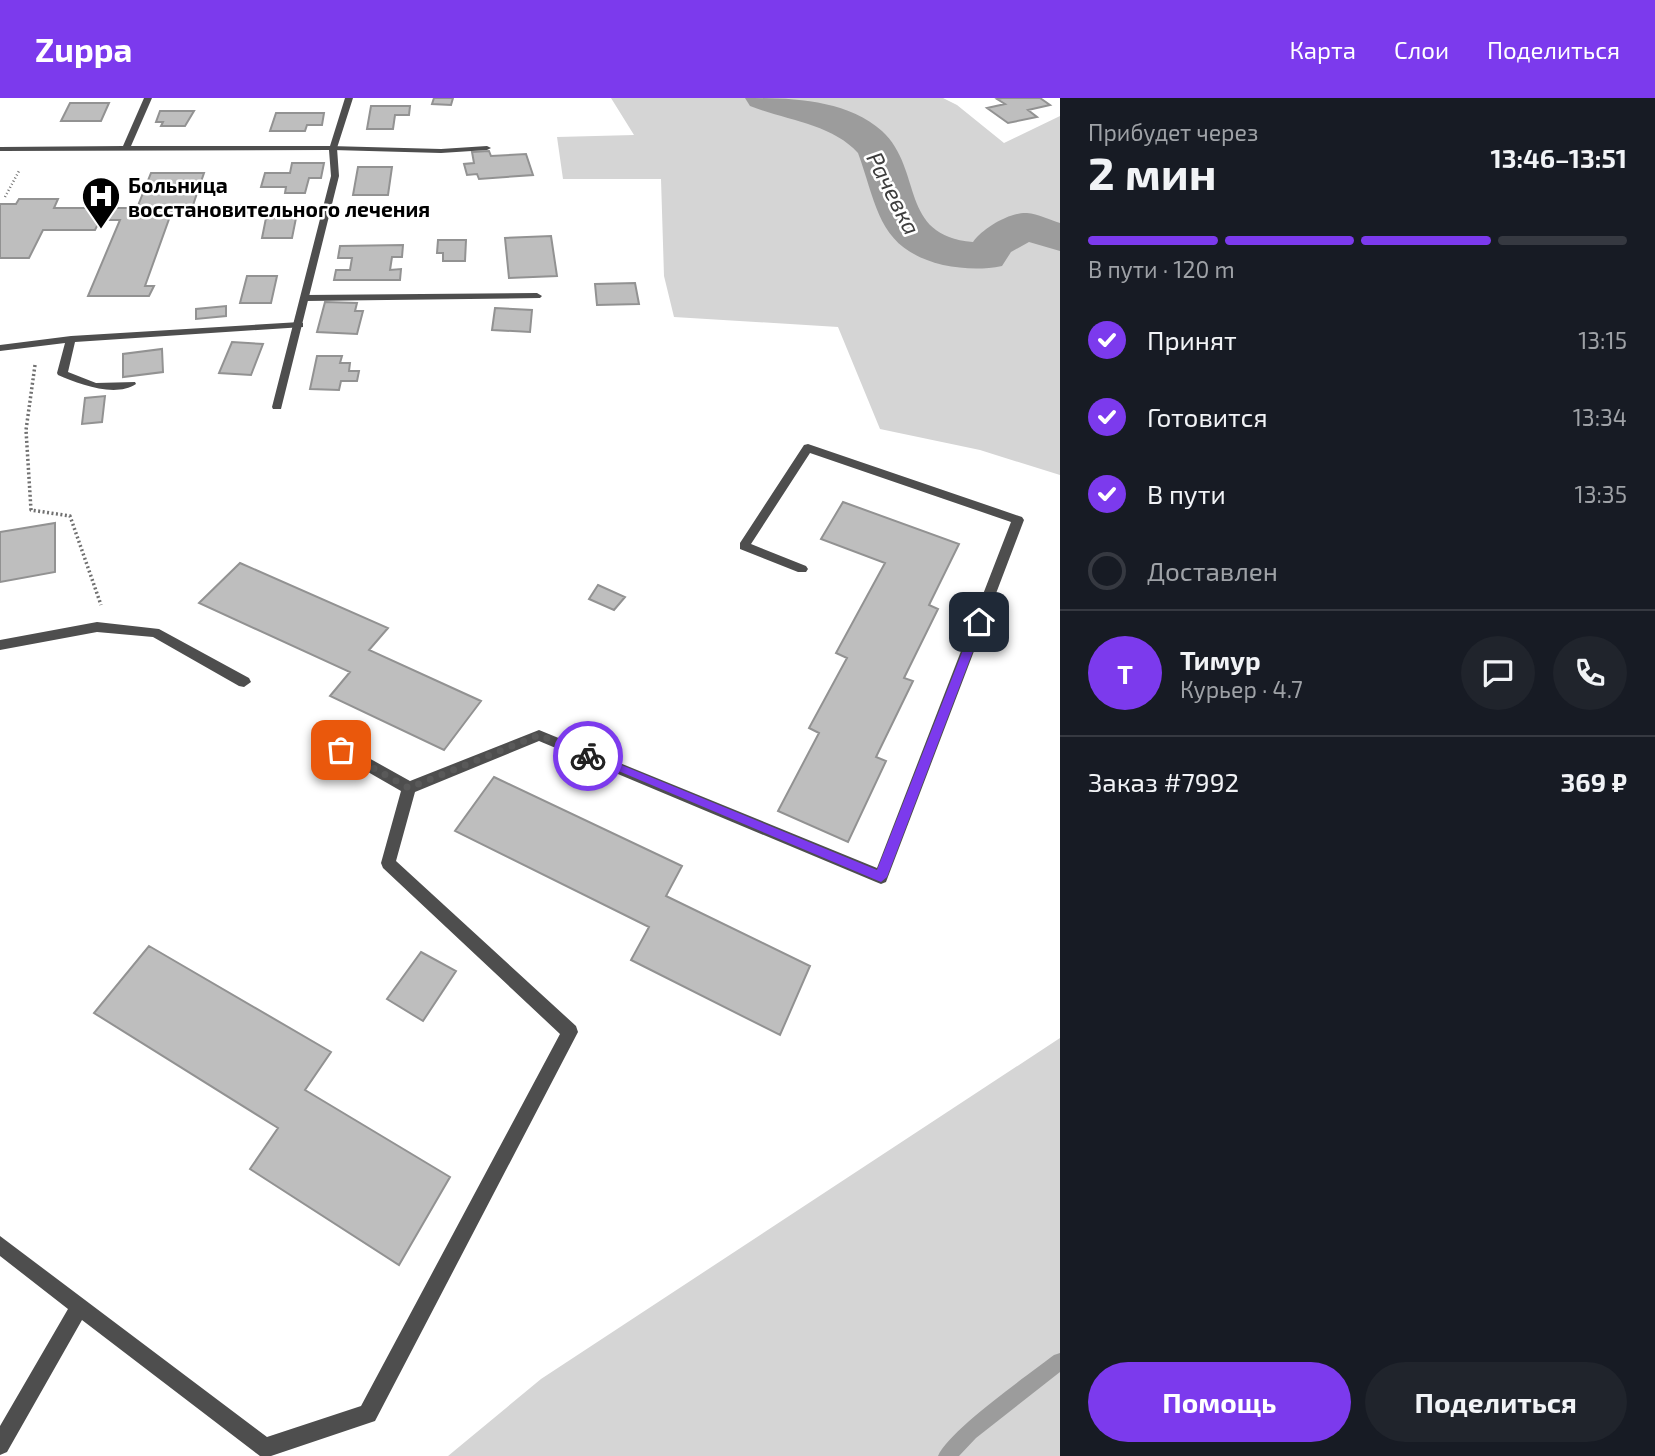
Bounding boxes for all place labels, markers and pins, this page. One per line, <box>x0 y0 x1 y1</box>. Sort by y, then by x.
place label: Больница восстановительного лечения <box>128 172 430 221</box>
hospital icon: Больница восстановительного лечения <box>80 175 122 230</box>
pin <box>949 592 1009 652</box>
pin <box>311 720 371 780</box>

